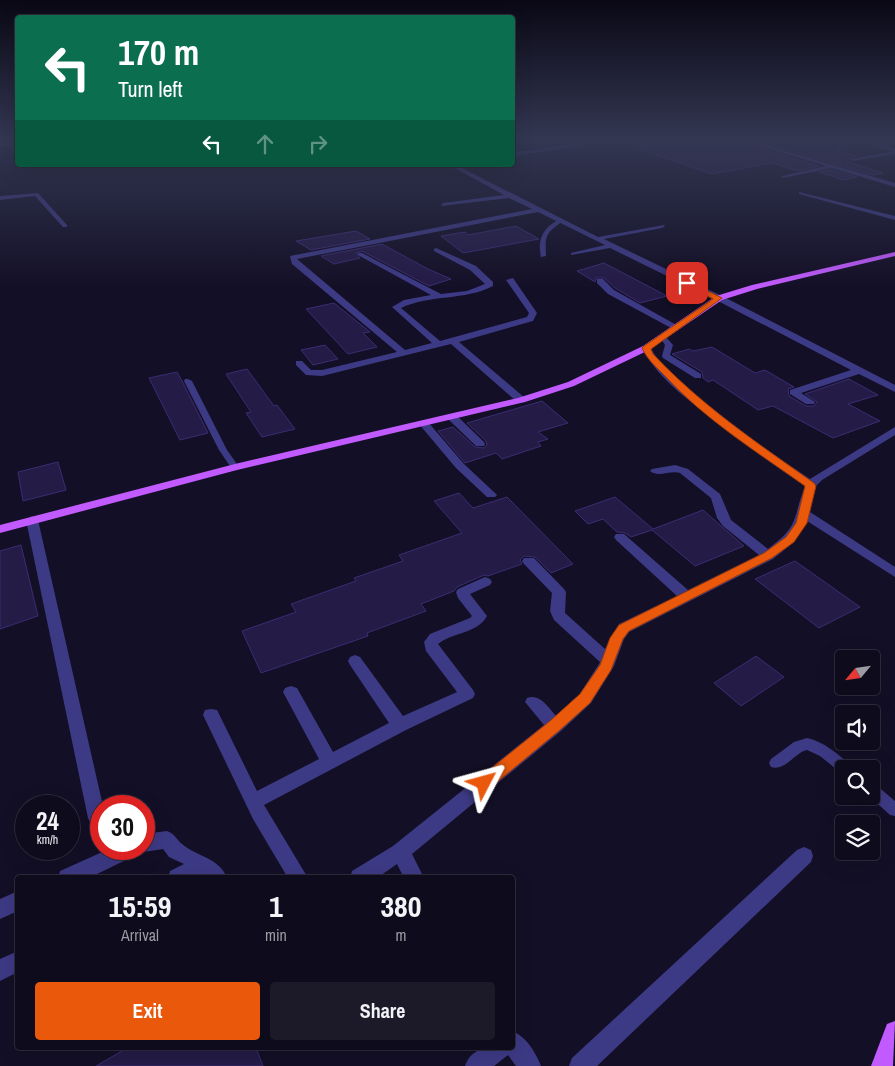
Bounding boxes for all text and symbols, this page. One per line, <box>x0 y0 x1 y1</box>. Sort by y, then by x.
text: 170 m <box>118 29 199 76</box>
icon: left <box>35 35 100 100</box>
text: Turn left <box>118 74 183 104</box>
icon: left <box>198 130 226 158</box>
icon: ahead <box>251 130 279 158</box>
icon: right <box>304 130 332 158</box>
pin <box>666 262 708 304</box>
icon: arrive <box>673 269 701 297</box>
north arrow <box>835 650 880 695</box>
map controls <box>835 650 880 860</box>
button: sound <box>835 705 880 750</box>
position arrow <box>457 756 509 808</box>
button: search <box>835 760 880 805</box>
speed limit sign: 30 <box>90 795 155 860</box>
text: 24 <box>36 804 59 838</box>
button: layers <box>835 815 880 860</box>
text: km/h <box>37 832 58 848</box>
text: 15:59 <box>109 886 171 926</box>
text: 1 <box>269 886 283 926</box>
text: 380 <box>380 886 421 926</box>
text: Arrival <box>121 924 159 946</box>
text: min <box>265 924 287 946</box>
text: m <box>395 924 406 946</box>
button: Exit <box>35 982 260 1040</box>
button: Share <box>270 982 495 1040</box>

